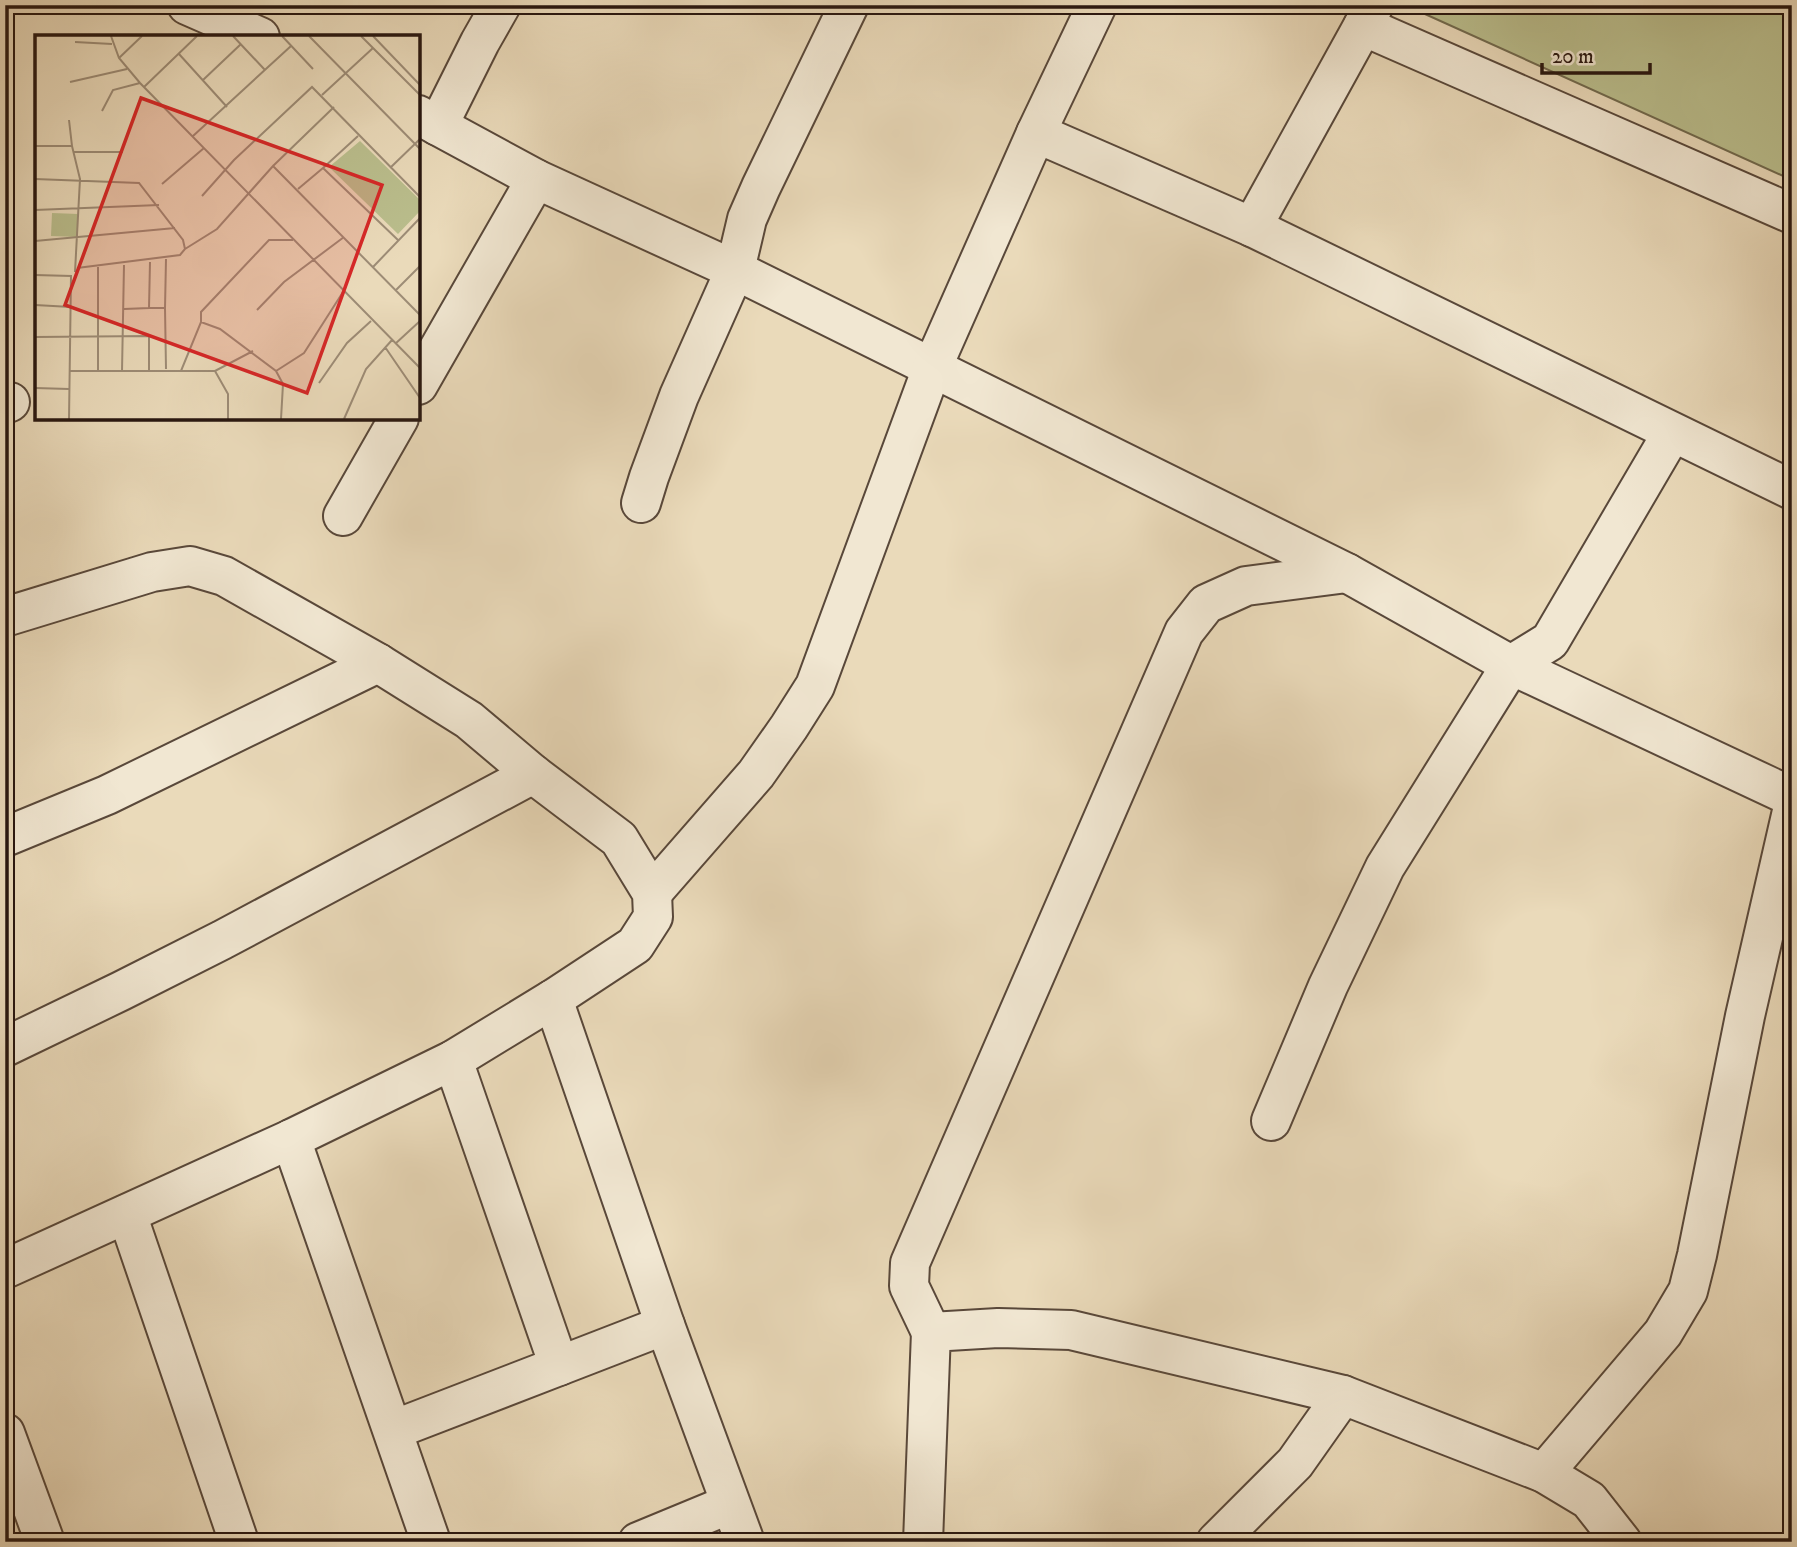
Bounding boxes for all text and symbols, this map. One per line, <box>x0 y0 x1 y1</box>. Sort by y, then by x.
scale bar <box>1542 32 1650 76</box>
inset map <box>35 35 420 420</box>
text: 20 m <box>1552 44 1594 70</box>

